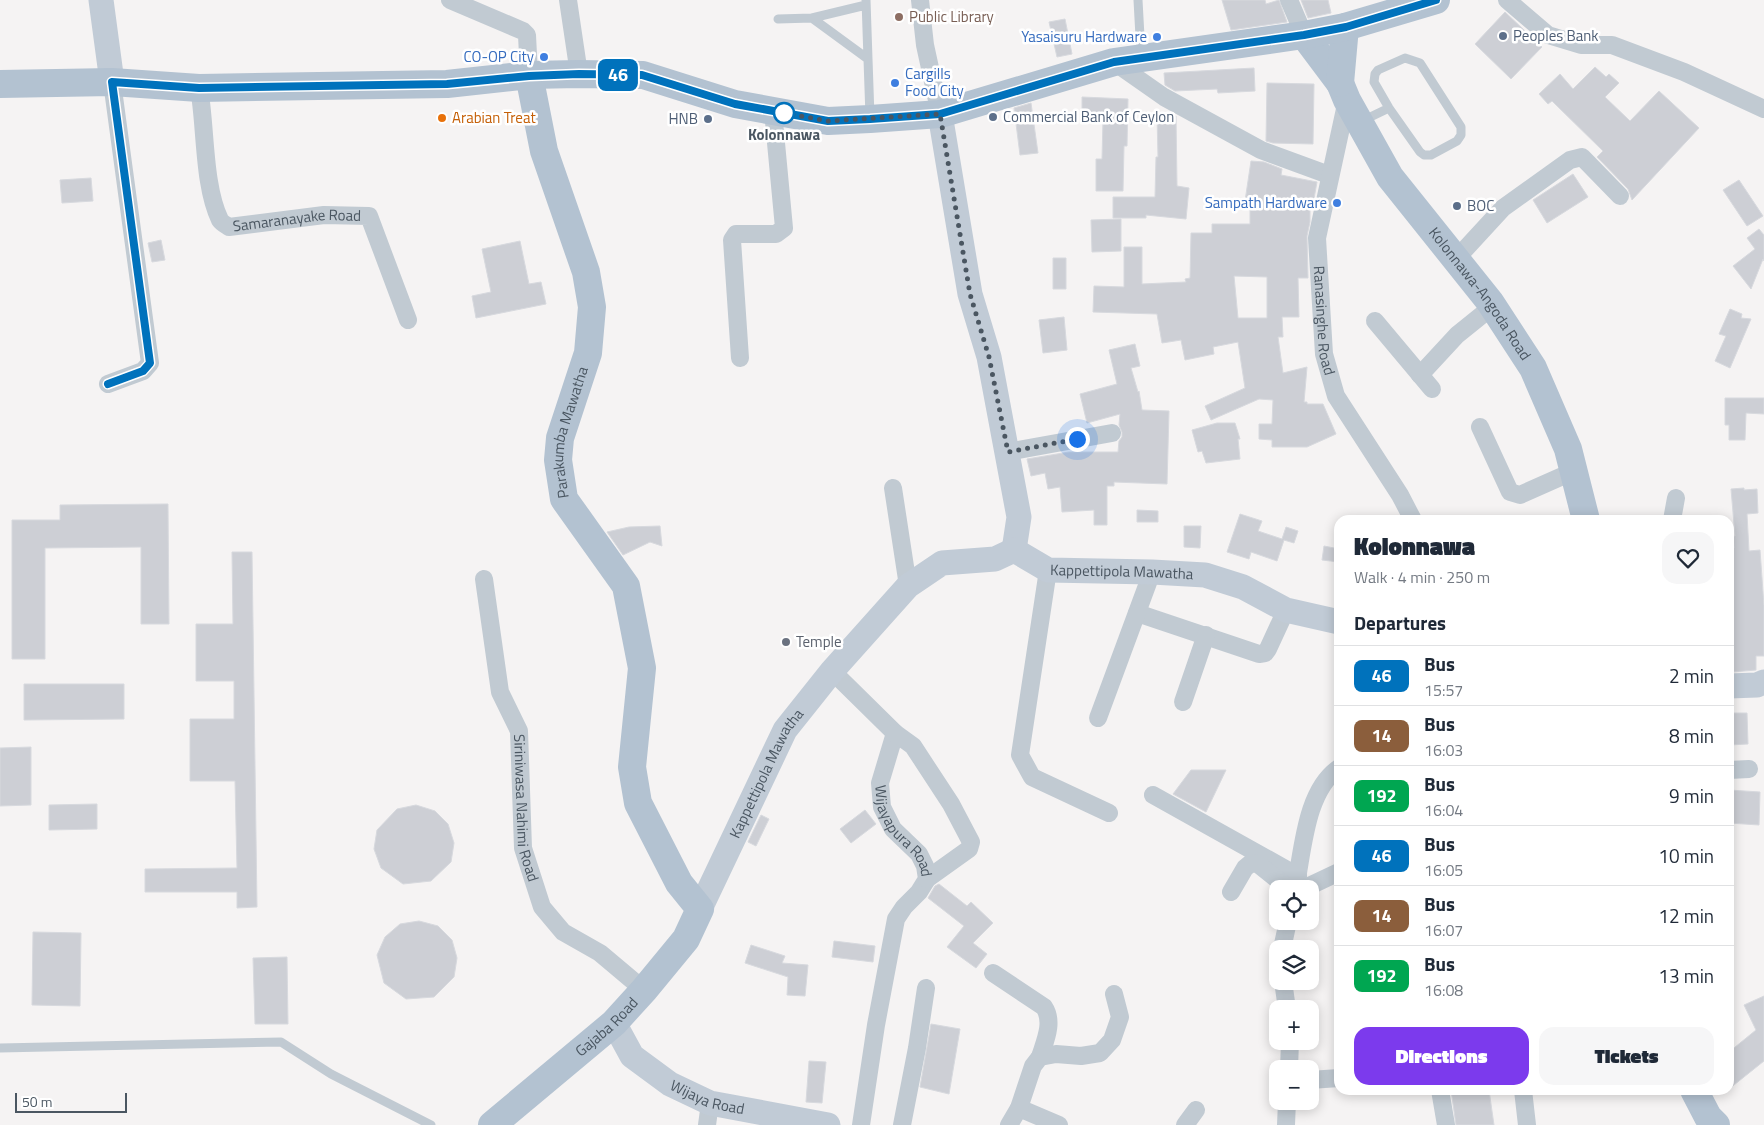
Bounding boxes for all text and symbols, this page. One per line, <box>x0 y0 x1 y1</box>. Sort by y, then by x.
place label: Public Library <box>909 5 994 28</box>
marker: Public Library <box>893 11 905 23</box>
place label: Peoples Bank <box>1513 24 1599 47</box>
place label: Yasaisuru Hardware <box>1021 25 1147 48</box>
marker: Peoples Bank <box>1497 30 1509 42</box>
marker: Yasaisuru Hardware <box>1151 31 1163 43</box>
place label: CO-OP City <box>463 45 534 68</box>
marker: CO-OP City <box>538 51 550 63</box>
line badge: 46 <box>596 59 640 91</box>
text: 46 <box>608 61 628 88</box>
place label: Cargills Food City <box>905 62 964 102</box>
marker: Cargills Food City <box>889 77 901 89</box>
marker: Kolonnawa <box>773 102 795 124</box>
place label: Commercial Bank of Ceylon <box>1003 105 1174 128</box>
place label: Arabian Treat <box>452 106 536 129</box>
place label: HNB <box>668 107 698 130</box>
marker: Commercial Bank of Ceylon <box>987 111 999 123</box>
marker: Arabian Treat <box>436 112 448 124</box>
marker: HNB <box>702 113 714 125</box>
place label: Kolonnawa <box>748 123 820 146</box>
place label: Sampath Hardware <box>1205 191 1327 214</box>
place label: BOC <box>1467 194 1494 217</box>
marker: Sampath Hardware <box>1331 197 1343 209</box>
marker: BOC <box>1451 200 1463 212</box>
street label: Samaranayake Road <box>231 203 361 237</box>
street label: Kolonnawa-Angoda Road <box>1423 222 1537 365</box>
street label: Ranasinghe Road <box>1308 265 1341 378</box>
street label: Parakumba Mawatha <box>546 363 594 500</box>
your location <box>1065 427 1090 452</box>
text: Kolonnawa <box>1354 528 1475 564</box>
button: heart <box>1662 532 1714 584</box>
street label: Kappettipola Mawatha <box>1050 558 1194 585</box>
text: Walk · 4 min · 250 m <box>1354 565 1490 589</box>
text: Departures <box>1354 608 1446 637</box>
place label: Temple <box>796 630 842 653</box>
marker: Temple <box>780 636 792 648</box>
text: Bus <box>1424 649 1455 678</box>
text: 2 min <box>1669 661 1714 690</box>
text: 46 <box>1371 662 1392 689</box>
text: 15:57 <box>1424 678 1463 702</box>
street label: Kappettipola Mawatha <box>723 703 809 842</box>
text: Bus <box>1424 709 1455 738</box>
text: 8 min <box>1669 721 1714 750</box>
text: 14 <box>1371 722 1392 749</box>
street label: Siriniwasa Nahimi Road <box>508 734 545 884</box>
text: 16:03 <box>1424 738 1463 762</box>
text: Bus <box>1424 769 1455 798</box>
text: 9 min <box>1669 781 1714 810</box>
text: 192 <box>1366 782 1397 809</box>
street label: Wijayapura Road <box>869 784 938 878</box>
text: 16:04 <box>1424 798 1463 822</box>
text: Bus <box>1424 829 1455 858</box>
text: 10 min <box>1658 841 1714 870</box>
text: 46 <box>1371 842 1392 869</box>
text: 16:05 <box>1424 858 1463 882</box>
map controls <box>1269 880 1319 1110</box>
button: locate <box>1269 880 1319 930</box>
text: Bus <box>1424 889 1455 918</box>
text: 12 min <box>1658 901 1714 930</box>
text: 14 <box>1371 902 1392 929</box>
text: 16:07 <box>1424 918 1463 942</box>
button: layers <box>1269 940 1319 990</box>
text: Bus <box>1424 949 1455 978</box>
text: 13 min <box>1658 961 1714 990</box>
text: 192 <box>1366 962 1397 989</box>
text: 16:08 <box>1424 978 1463 1002</box>
street label: Gajaba Road <box>570 992 643 1062</box>
button: + <box>1269 1000 1319 1050</box>
button: Directions <box>1354 1027 1529 1085</box>
button: Tickets <box>1539 1027 1714 1085</box>
button: − <box>1269 1060 1319 1110</box>
street label: Wijaya Road <box>666 1074 746 1120</box>
scale bar <box>15 1090 128 1113</box>
text: 50 m <box>22 1091 52 1112</box>

